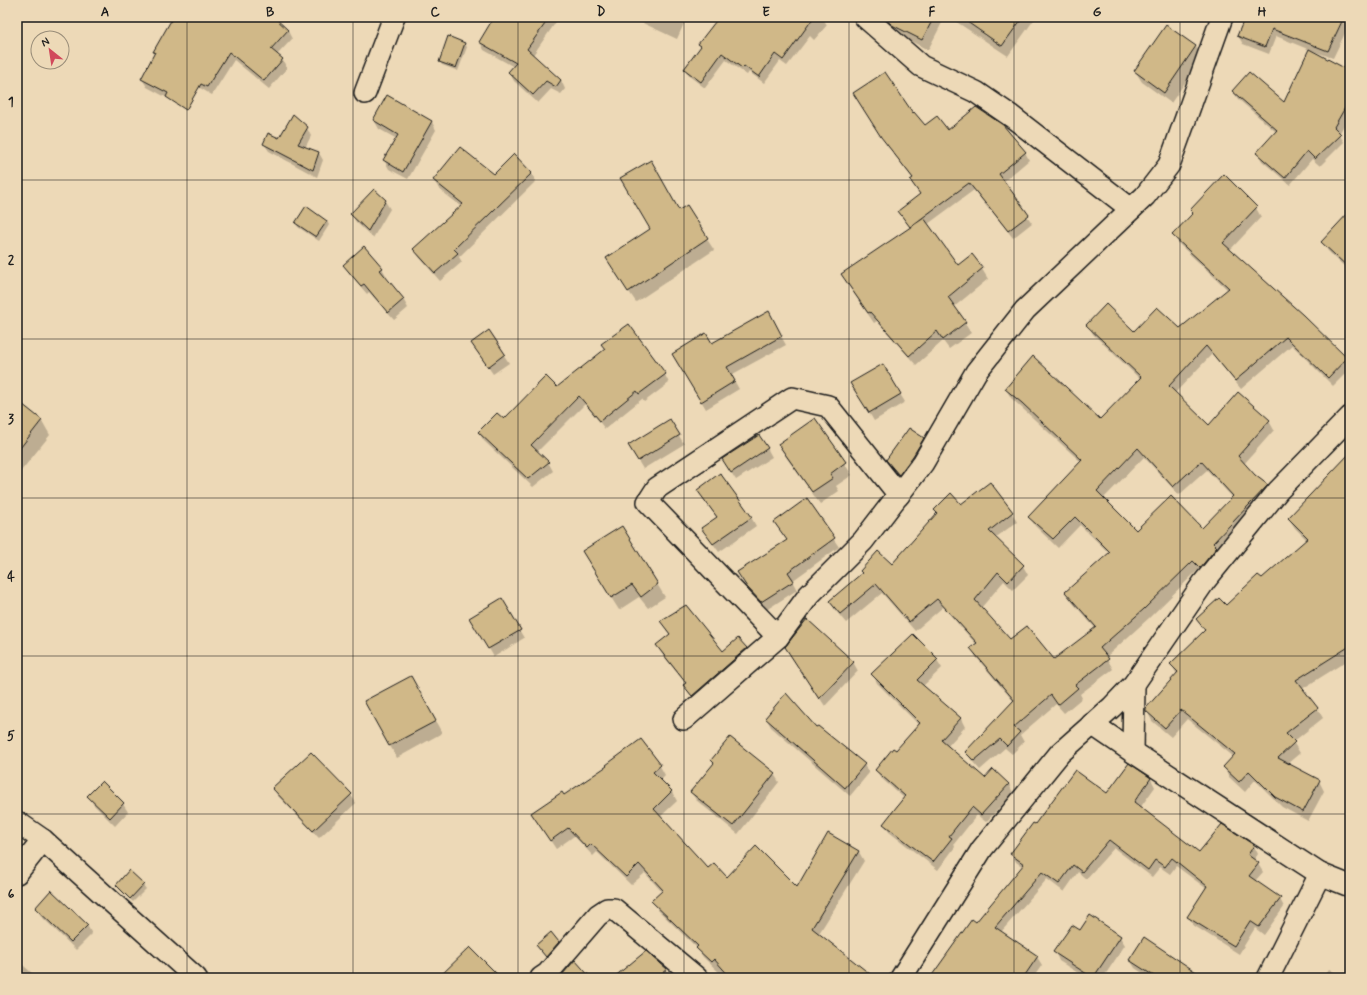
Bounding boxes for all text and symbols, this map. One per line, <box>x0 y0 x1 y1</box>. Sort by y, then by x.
text: A <box>101 4 109 21</box>
text: B <box>266 4 275 21</box>
text: C <box>430 4 440 21</box>
text: D <box>597 4 606 21</box>
text: E <box>762 4 770 21</box>
text: F <box>929 4 936 21</box>
text: G <box>1093 4 1102 21</box>
text: H <box>1258 4 1267 21</box>
north arrow <box>30 30 70 70</box>
text: N <box>39 34 52 50</box>
text: 1 <box>8 94 14 111</box>
text: 2 <box>8 252 15 269</box>
text: 3 <box>8 411 14 428</box>
text: 4 <box>7 569 15 586</box>
text: 5 <box>7 728 15 745</box>
text: 6 <box>8 886 15 903</box>

